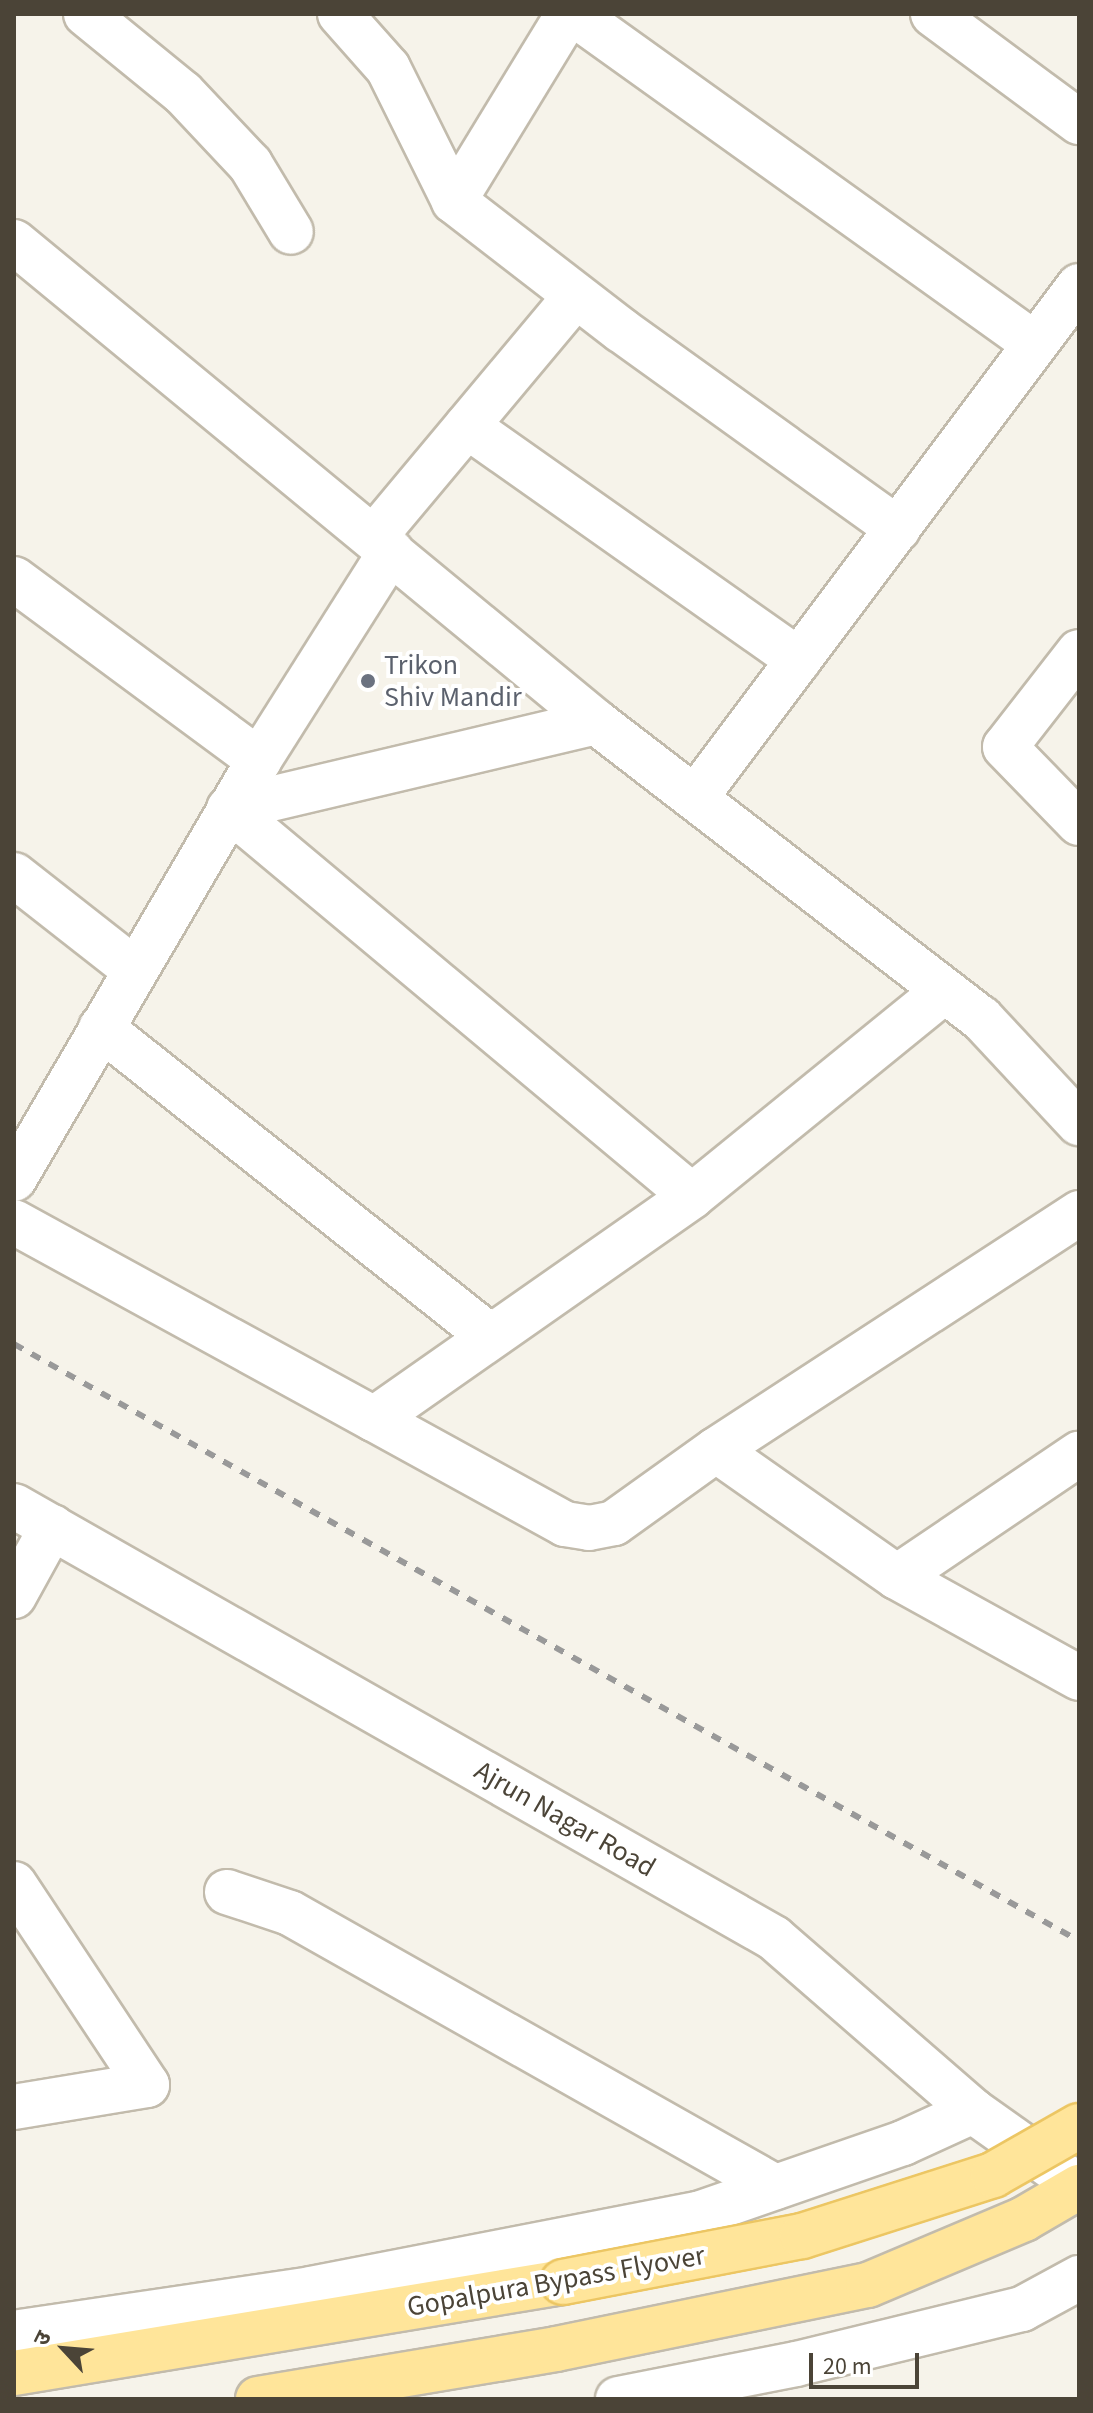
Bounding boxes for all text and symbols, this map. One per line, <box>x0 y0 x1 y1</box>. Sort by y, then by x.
place label: Trikon Shiv Mandir <box>384 648 522 714</box>
marker: Trikon Shiv Mandir <box>359 672 377 690</box>
street label: Ajrun Nagar Road <box>469 1754 661 1884</box>
street label: Gopalpura Bypass Flyover <box>405 2238 707 2324</box>
north arrow <box>24 2309 104 2389</box>
text: उ <box>25 2326 60 2351</box>
scale bar <box>813 2337 923 2387</box>
text: 20 m <box>823 2349 872 2384</box>

